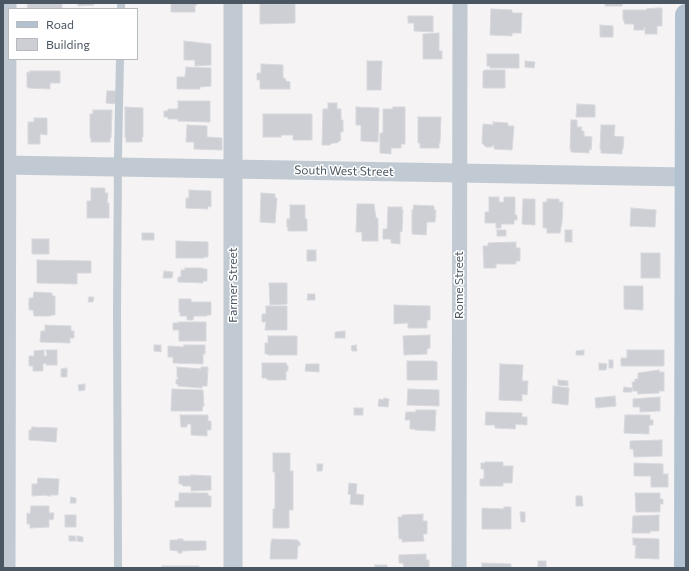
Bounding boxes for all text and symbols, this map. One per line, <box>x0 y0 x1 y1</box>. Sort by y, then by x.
legend <box>8 8 138 60</box>
text: Road <box>46 17 74 31</box>
text: Building <box>46 37 90 51</box>
street label: South West Street <box>294 163 394 179</box>
street label: Farmer Street <box>226 247 240 323</box>
street label: Rome Street <box>452 251 466 319</box>

